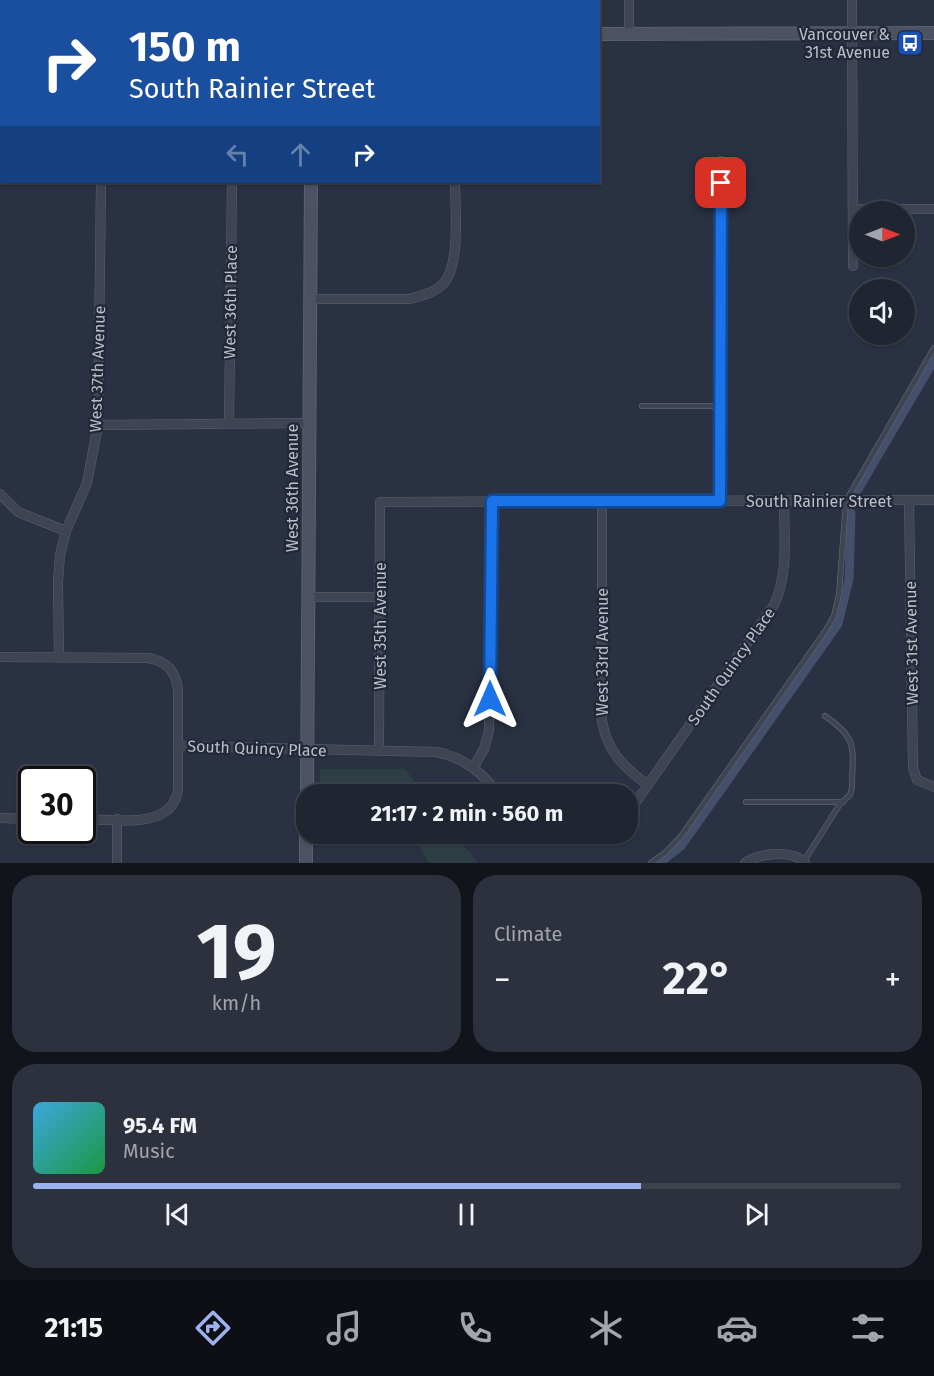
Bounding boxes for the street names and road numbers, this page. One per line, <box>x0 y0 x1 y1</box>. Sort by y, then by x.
street label: West 36th Place <box>220 245 241 359</box>
street label: West 37th Avenue <box>86 305 109 433</box>
street label: West 36th Avenue <box>283 424 302 552</box>
street label: South Rainier Street <box>746 492 892 511</box>
street label: West 35th Avenue <box>371 562 390 690</box>
street label: West 31st Avenue <box>901 581 922 705</box>
street label: West 33rd Avenue <box>593 588 612 716</box>
street label: South Quincy Place <box>684 604 779 729</box>
street label: South Quincy Place <box>187 737 327 760</box>

